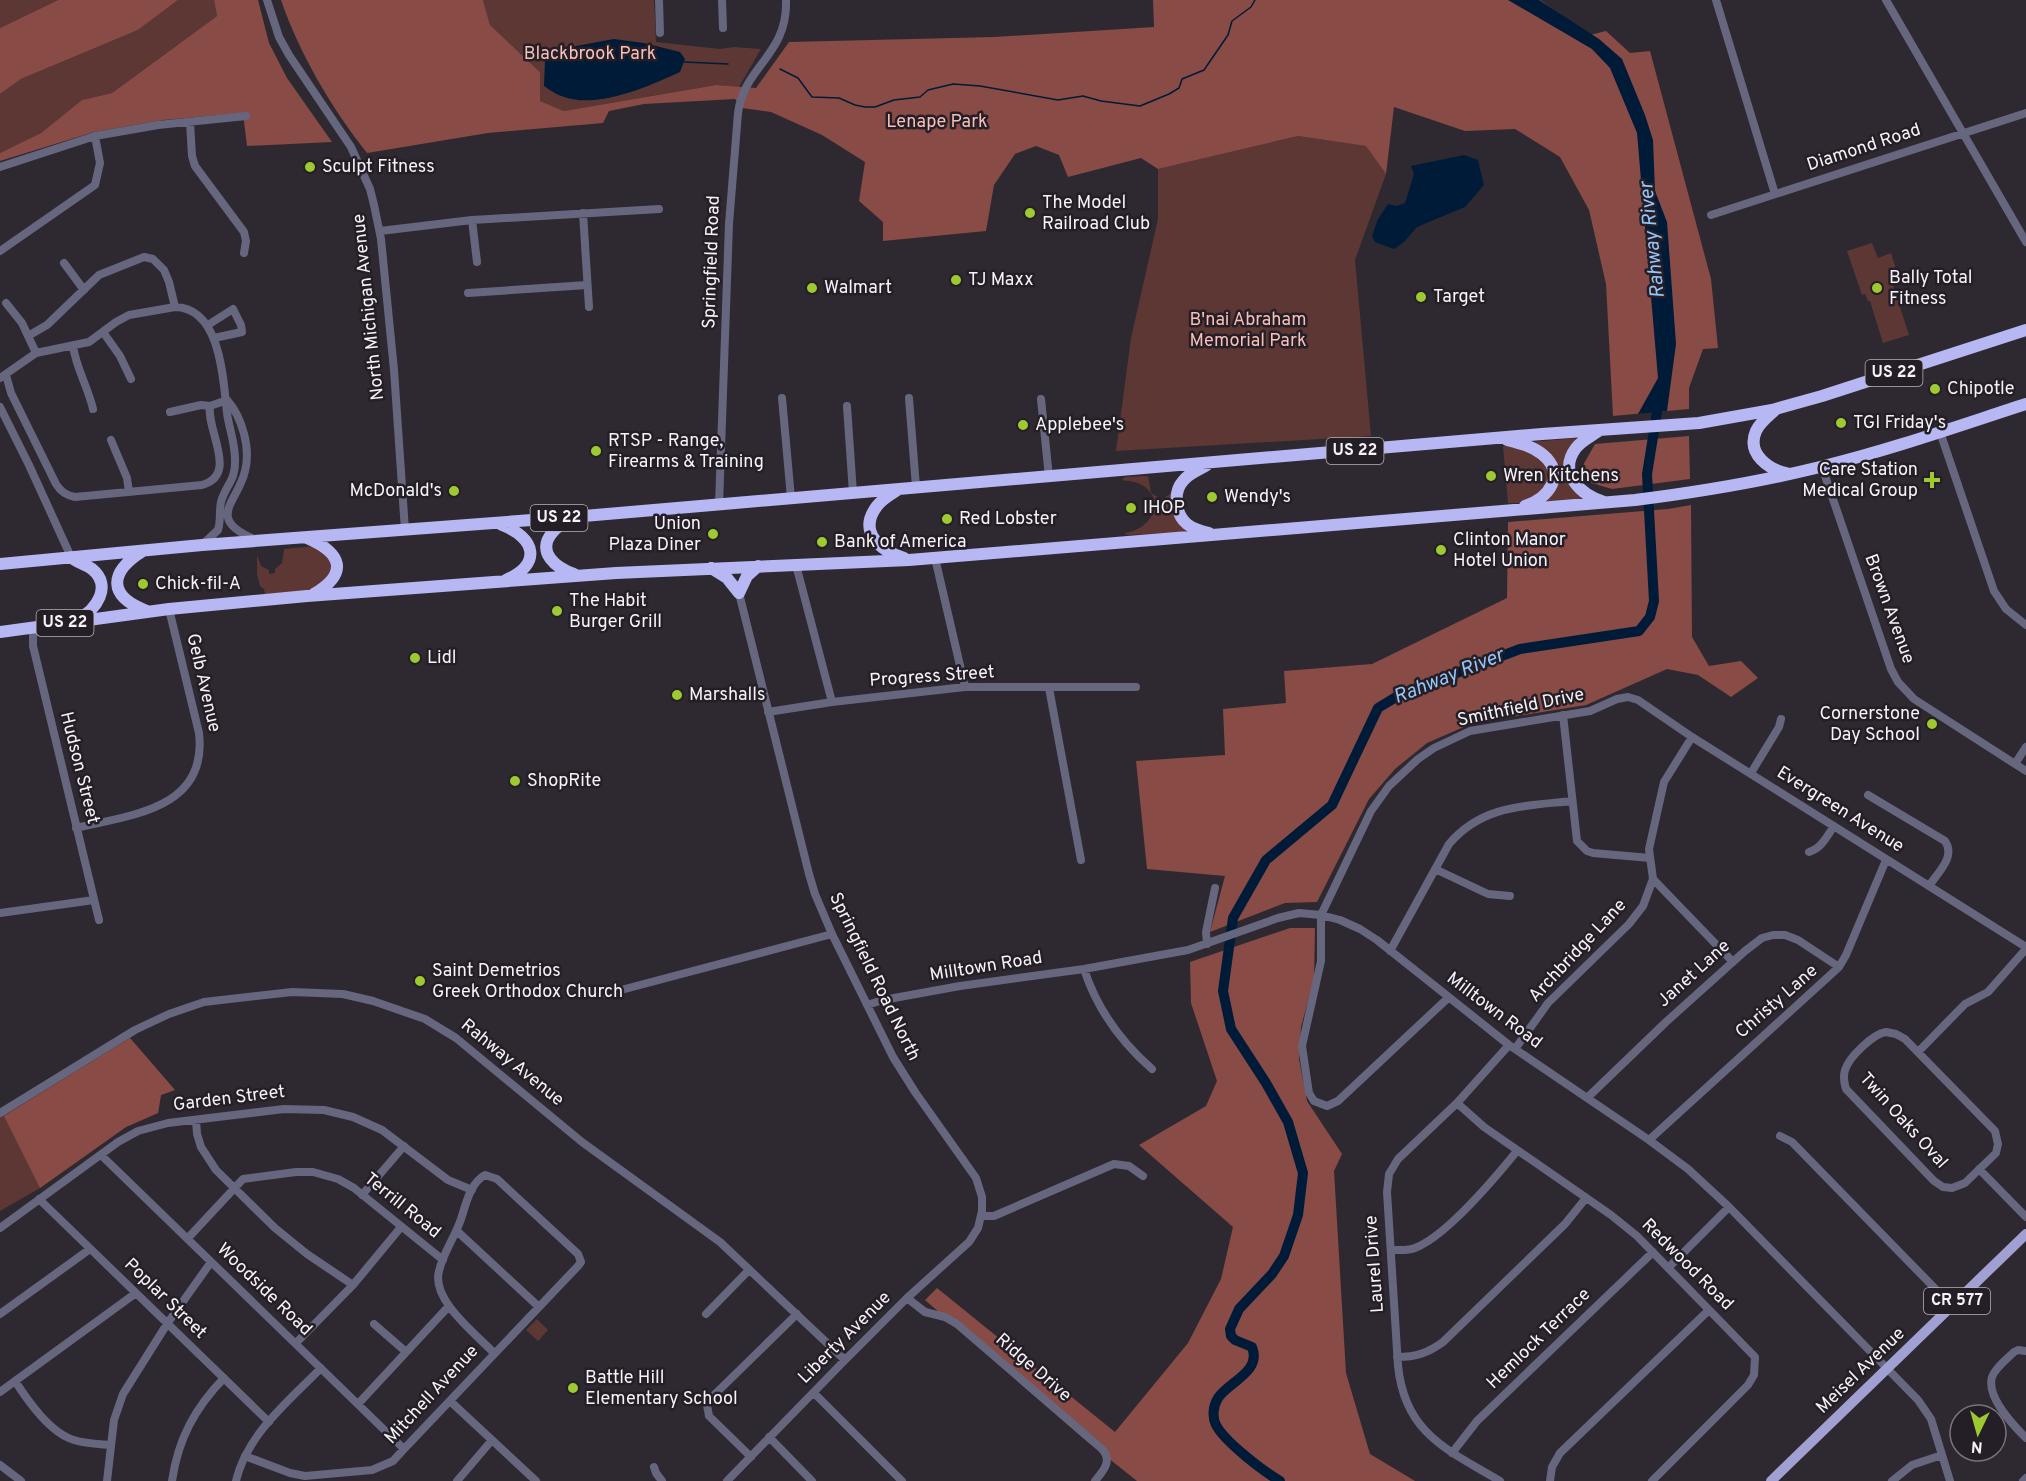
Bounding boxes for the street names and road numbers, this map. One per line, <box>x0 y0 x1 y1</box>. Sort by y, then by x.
street label: Diamond Road <box>1804 119 1924 177</box>
street label: Springfield Road <box>698 195 726 329</box>
street label: North Michigan Avenue <box>348 213 390 401</box>
road number: US 22 <box>1866 360 1922 386</box>
road number: US 22 <box>1326 438 1384 464</box>
road number: US 22 <box>530 505 588 531</box>
street label: Brown Avenue <box>1859 551 1919 667</box>
road number: US 22 <box>36 610 94 636</box>
street label: Gelb Avenue <box>180 631 226 735</box>
street label: Progress Street <box>869 661 995 693</box>
street label: Smithfield Drive <box>1455 683 1587 733</box>
street label: Hudson Street <box>54 709 104 827</box>
street label: Evergreen Avenue <box>1772 762 1908 858</box>
street label: Springfield Road North <box>823 889 925 1065</box>
street label: Archbridge Lane <box>1524 894 1632 1008</box>
street label: Janet Lane <box>1653 935 1735 1013</box>
street label: Milltown Road <box>928 947 1044 987</box>
street label: Christy Lane <box>1731 960 1823 1044</box>
street label: Milltown Road <box>1442 968 1546 1054</box>
street label: Rahway Avenue <box>456 1014 568 1112</box>
street label: Twin Oaks Oval <box>1854 1068 1952 1174</box>
street label: Garden Street <box>172 1081 286 1117</box>
street label: Terrill Road <box>359 1168 445 1244</box>
street label: Redwood Road <box>1636 1214 1738 1316</box>
street label: Laurel Drive <box>1360 1215 1390 1313</box>
street label: Woodside Road <box>211 1239 317 1341</box>
street label: Poplar Street <box>119 1254 211 1344</box>
street label: Hemlock Terrace <box>1482 1284 1596 1394</box>
street label: Liberty Avenue <box>794 1287 896 1389</box>
road number: CR 577 <box>1924 1288 1990 1314</box>
street label: Meisel Avenue <box>1812 1323 1910 1419</box>
street label: Ridge Drive <box>990 1329 1076 1407</box>
street label: Mitchell Avenue <box>380 1340 484 1450</box>

